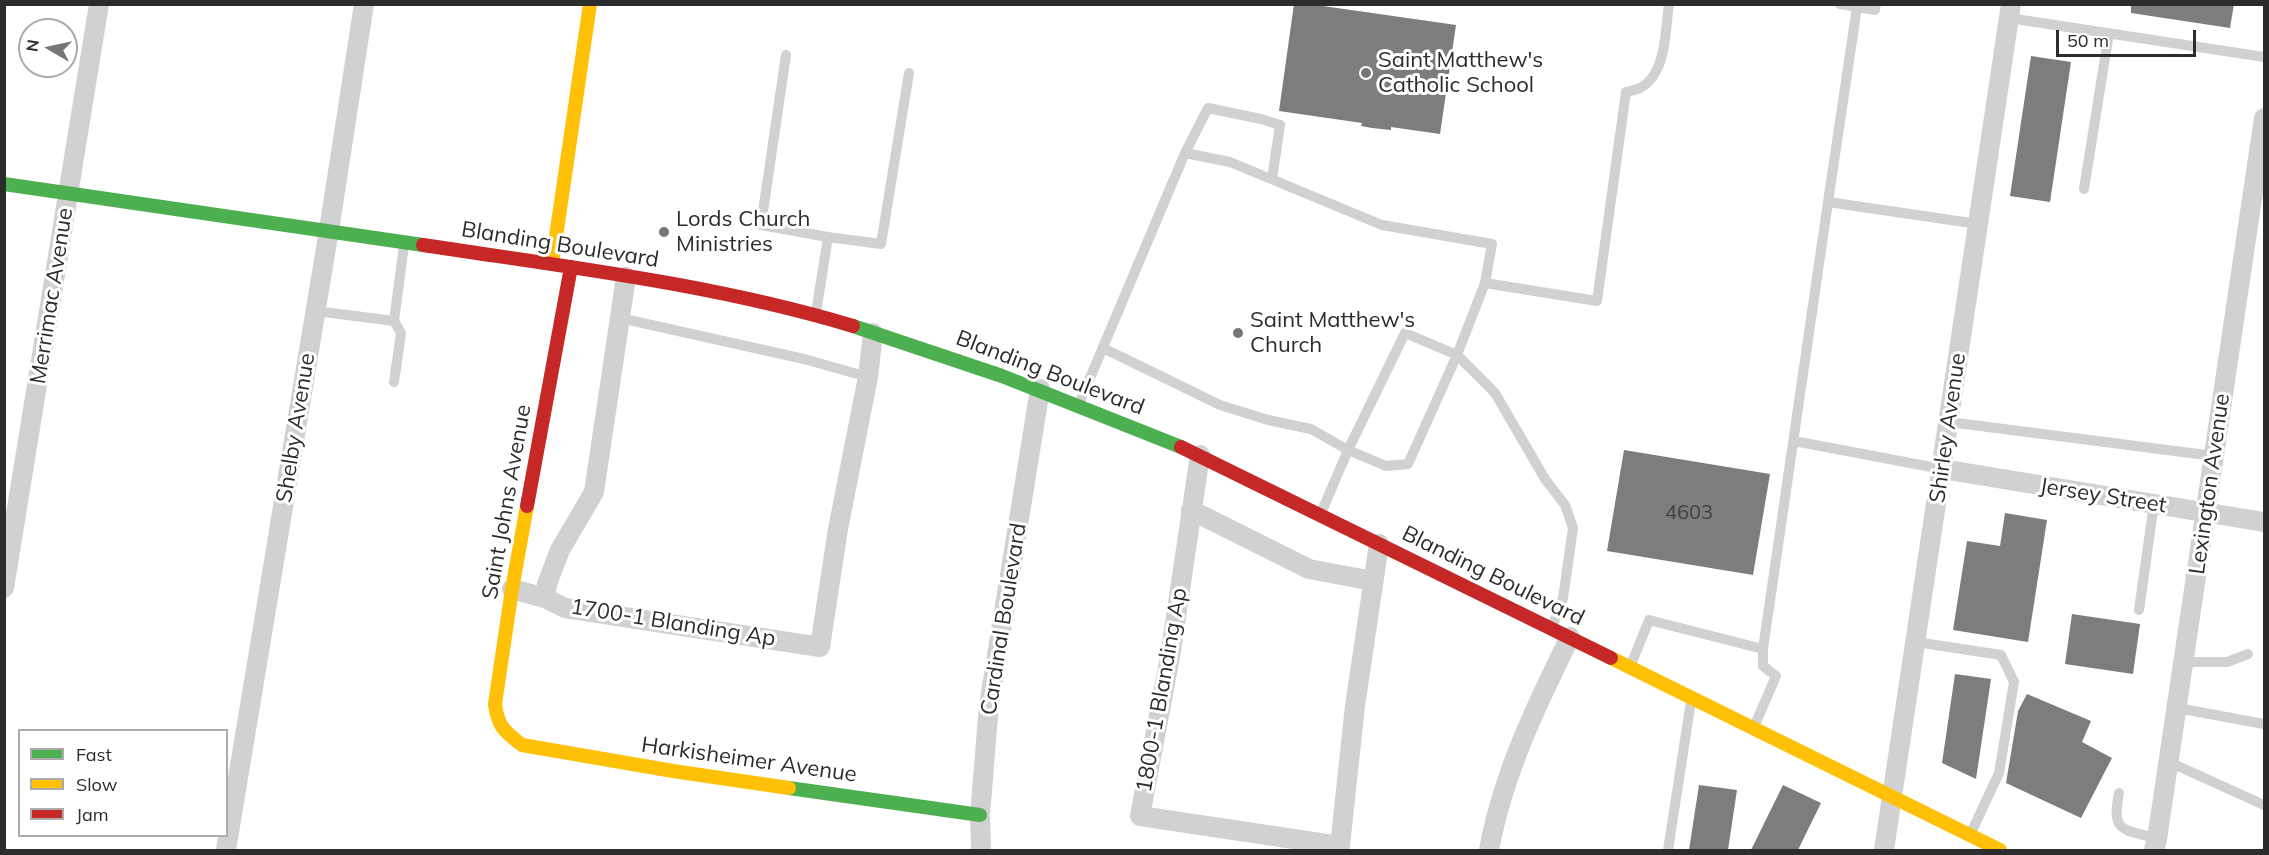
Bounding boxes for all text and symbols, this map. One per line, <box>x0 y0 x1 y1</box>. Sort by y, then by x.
north arrow <box>18 18 78 78</box>
scale bar <box>2059 18 2198 56</box>
text: 50 m <box>2067 29 2109 52</box>
text: N <box>21 38 43 53</box>
place label: Saint Matthew's Catholic School <box>1378 47 1543 98</box>
marker: Saint Matthew's Catholic School <box>1359 66 1373 80</box>
street label: Merrimac Avenue <box>25 206 79 386</box>
place label: Lords Church Ministries <box>676 206 810 258</box>
street label: Blanding Boulevard <box>459 216 661 274</box>
marker: Lords Church Ministries <box>657 225 671 239</box>
place label: Saint Matthew's Church <box>1250 307 1415 358</box>
street label: Blanding Boulevard <box>952 325 1148 421</box>
marker: Saint Matthew's Church <box>1231 326 1245 340</box>
street label: Shelby Avenue <box>271 351 321 505</box>
street label: Shirley Avenue <box>1924 351 1972 505</box>
street label: Lexington Avenue <box>2184 392 2236 576</box>
street label: Saint Johns Avenue <box>477 403 537 601</box>
street label: Jersey Street <box>2038 473 2168 519</box>
house number: 4603 <box>1665 501 1713 525</box>
street label: Blanding Boulevard <box>1398 520 1588 632</box>
street label: Cardinal Boulevard <box>976 521 1032 717</box>
street label: 1800-1 Blanding Ap <box>1131 586 1193 794</box>
street label: 1700-1 Blanding Ap <box>569 594 777 652</box>
legend <box>18 729 228 837</box>
street label: Harkisheimer Avenue <box>640 732 858 788</box>
text: Fast <box>76 743 112 766</box>
text: Slow <box>76 773 117 796</box>
text: Jam <box>76 803 109 826</box>

